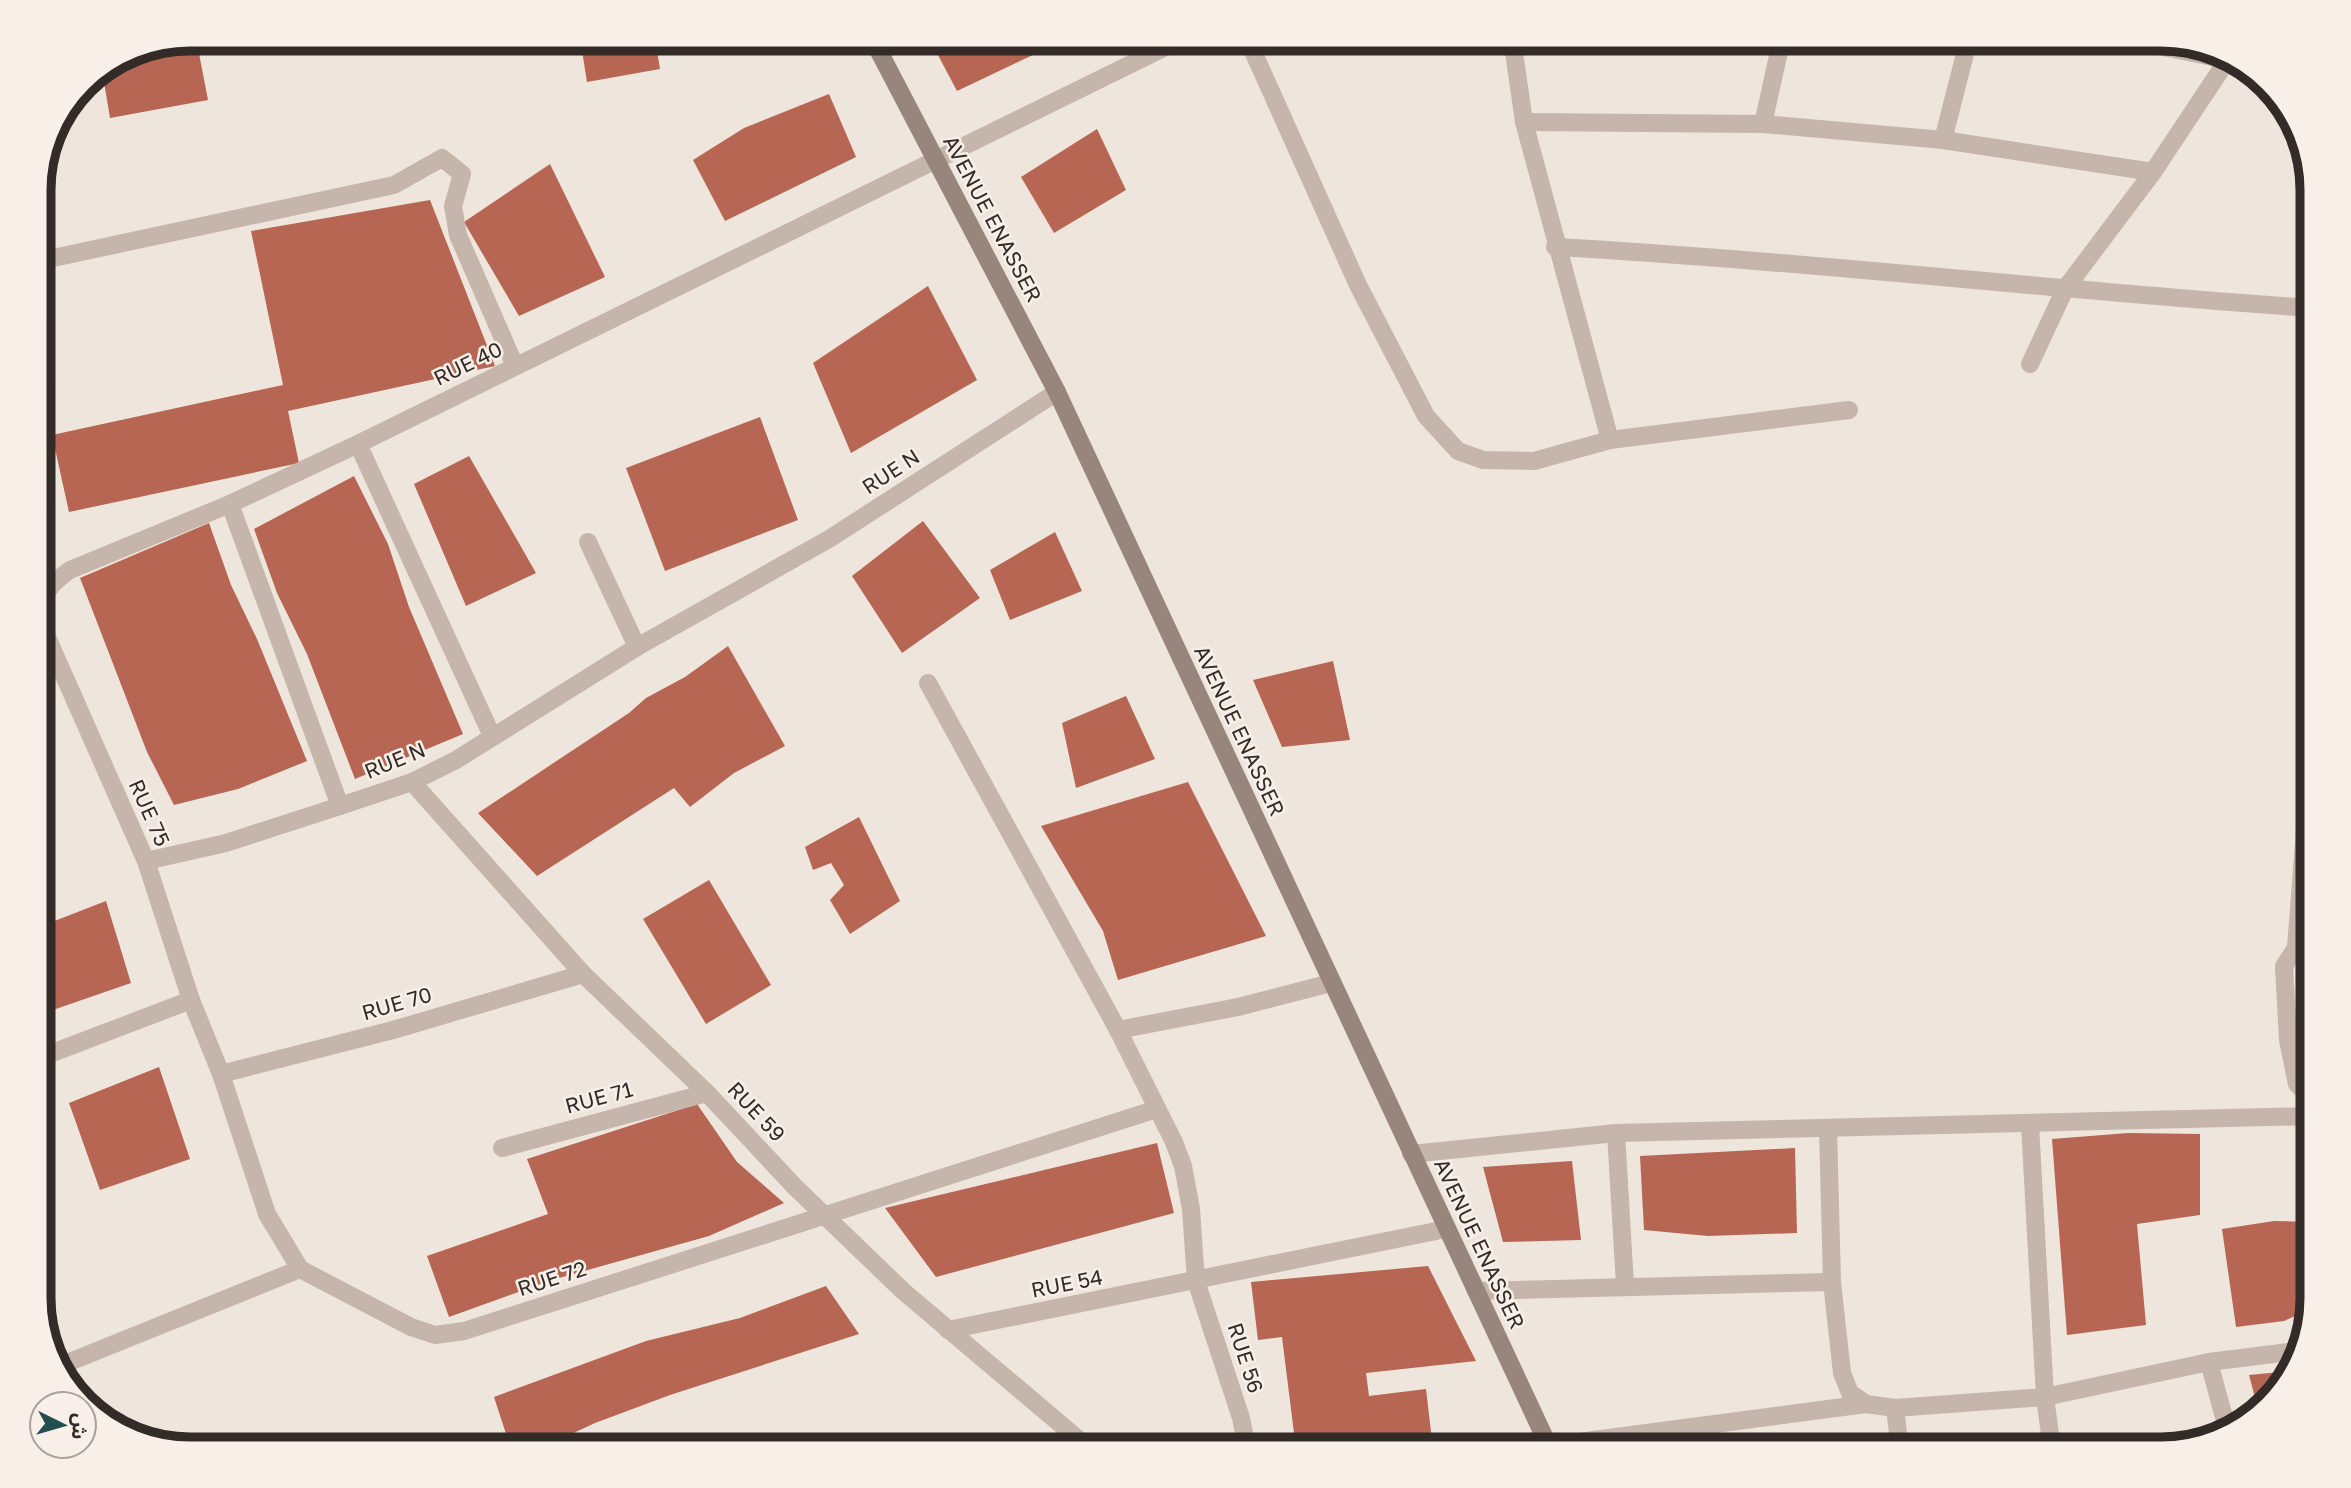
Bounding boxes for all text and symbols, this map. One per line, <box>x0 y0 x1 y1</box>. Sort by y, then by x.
street label: AVENUE ENASSER <box>938 131 1048 306</box>
street label: RUE 40 <box>429 335 506 391</box>
street label: RUE N <box>857 443 924 499</box>
street label: AVENUE ENASSER <box>1189 641 1291 820</box>
street label: RUE N <box>360 736 429 784</box>
street label: RUE 75 <box>124 775 176 850</box>
street label: RUE 70 <box>359 981 435 1025</box>
street label: RUE 71 <box>562 1076 635 1118</box>
street label: RUE 59 <box>723 1076 791 1147</box>
street label: AVENUE ENASSER <box>1429 1154 1531 1333</box>
street label: RUE 72 <box>514 1255 589 1301</box>
street label: RUE 54 <box>1029 1263 1105 1303</box>
street label: RUE 56 <box>1222 1319 1269 1396</box>
north arrow <box>28 1390 98 1460</box>
text: ش <box>68 1413 93 1440</box>

